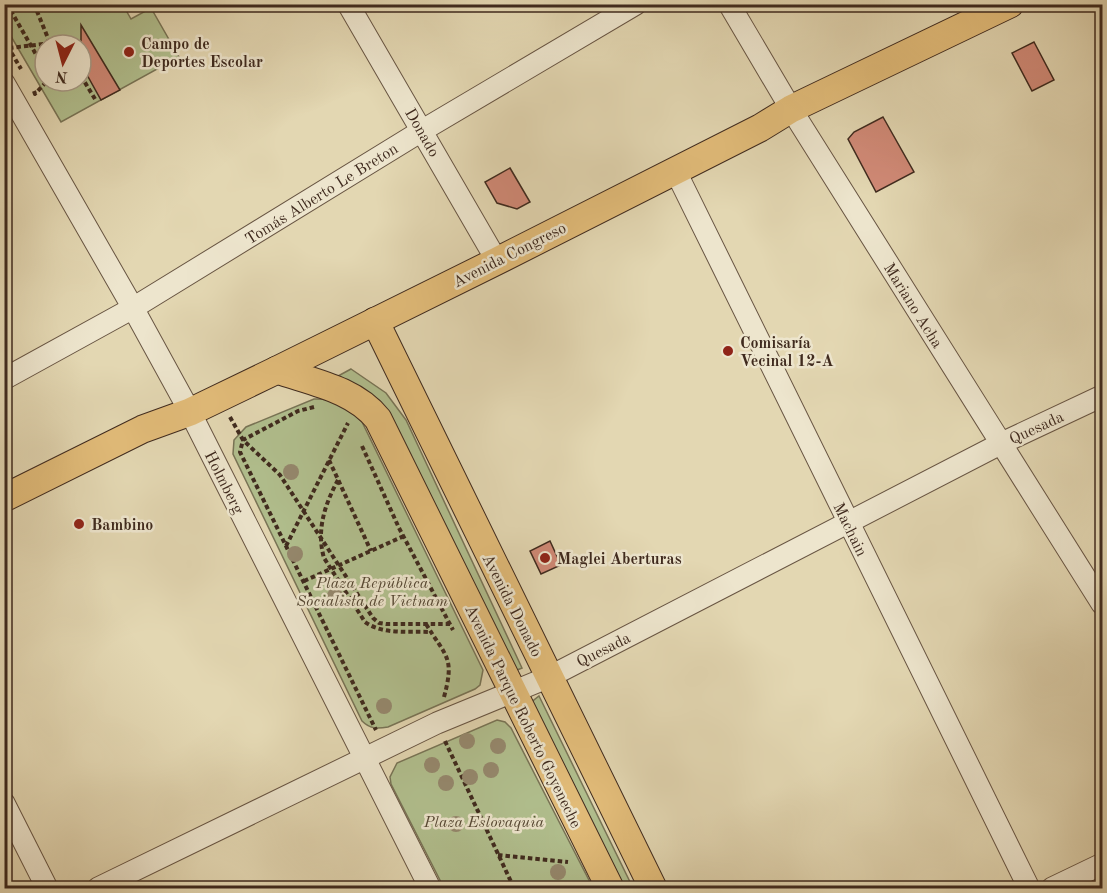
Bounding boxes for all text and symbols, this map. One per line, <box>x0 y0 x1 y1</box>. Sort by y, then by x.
north arrow <box>33 33 93 93</box>
place label: Campo de Deportes Escolar <box>141 37 263 71</box>
marker: Campo de Deportes Escolar <box>122 45 136 59</box>
text: N <box>54 67 69 85</box>
street label: Donado <box>401 106 442 160</box>
street label: Tomás Alberto Le Breton <box>243 141 402 248</box>
street label: Avenida Congreso <box>451 220 569 291</box>
street label: Mariano Acha <box>880 261 945 351</box>
place label: Comisaría Vecinal 12-A <box>740 336 834 370</box>
marker: Comisaría Vecinal 12-A <box>721 344 735 358</box>
street label: Quesada <box>1007 409 1067 448</box>
street label: Holmberg <box>201 449 246 517</box>
street label: Machain <box>829 500 869 560</box>
marker: Bambino <box>72 517 86 531</box>
place label: Bambino <box>91 518 153 534</box>
marker: Maglei Aberturas <box>538 551 552 565</box>
street label: Avenida Donado <box>478 552 544 660</box>
place label: Maglei Aberturas <box>557 552 682 568</box>
park label: Plaza República Socialista de Vietnam <box>296 576 448 610</box>
street label: Avenida Parque Roberto Goyeneche <box>461 603 583 831</box>
street label: Quesada <box>574 630 634 671</box>
park label: Plaza Eslovaquia <box>423 815 545 831</box>

